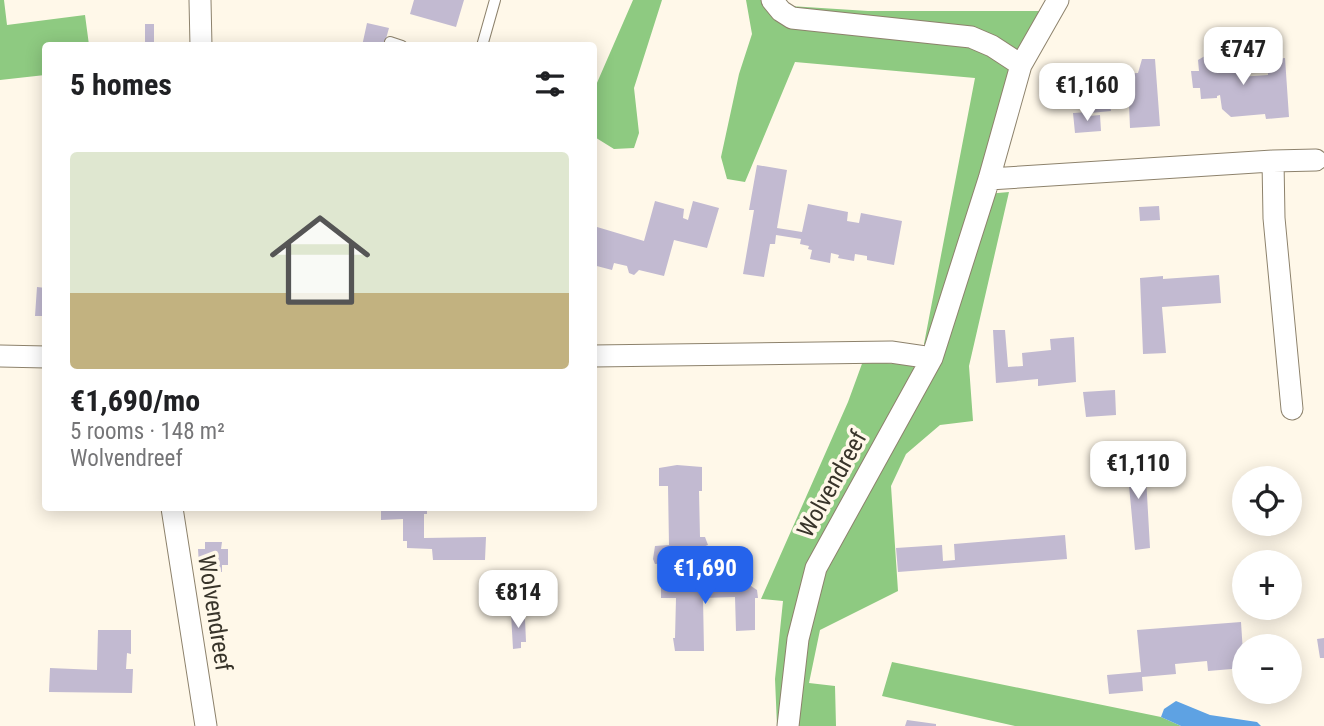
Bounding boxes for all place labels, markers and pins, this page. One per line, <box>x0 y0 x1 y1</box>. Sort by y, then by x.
pin: €747 <box>1202 28 1284 87</box>
pin: €1,160 <box>1030 64 1144 123</box>
pin: €1,110 <box>1081 442 1195 501</box>
pin: €1,690 <box>648 546 762 606</box>
pin: €814 <box>477 570 559 630</box>

